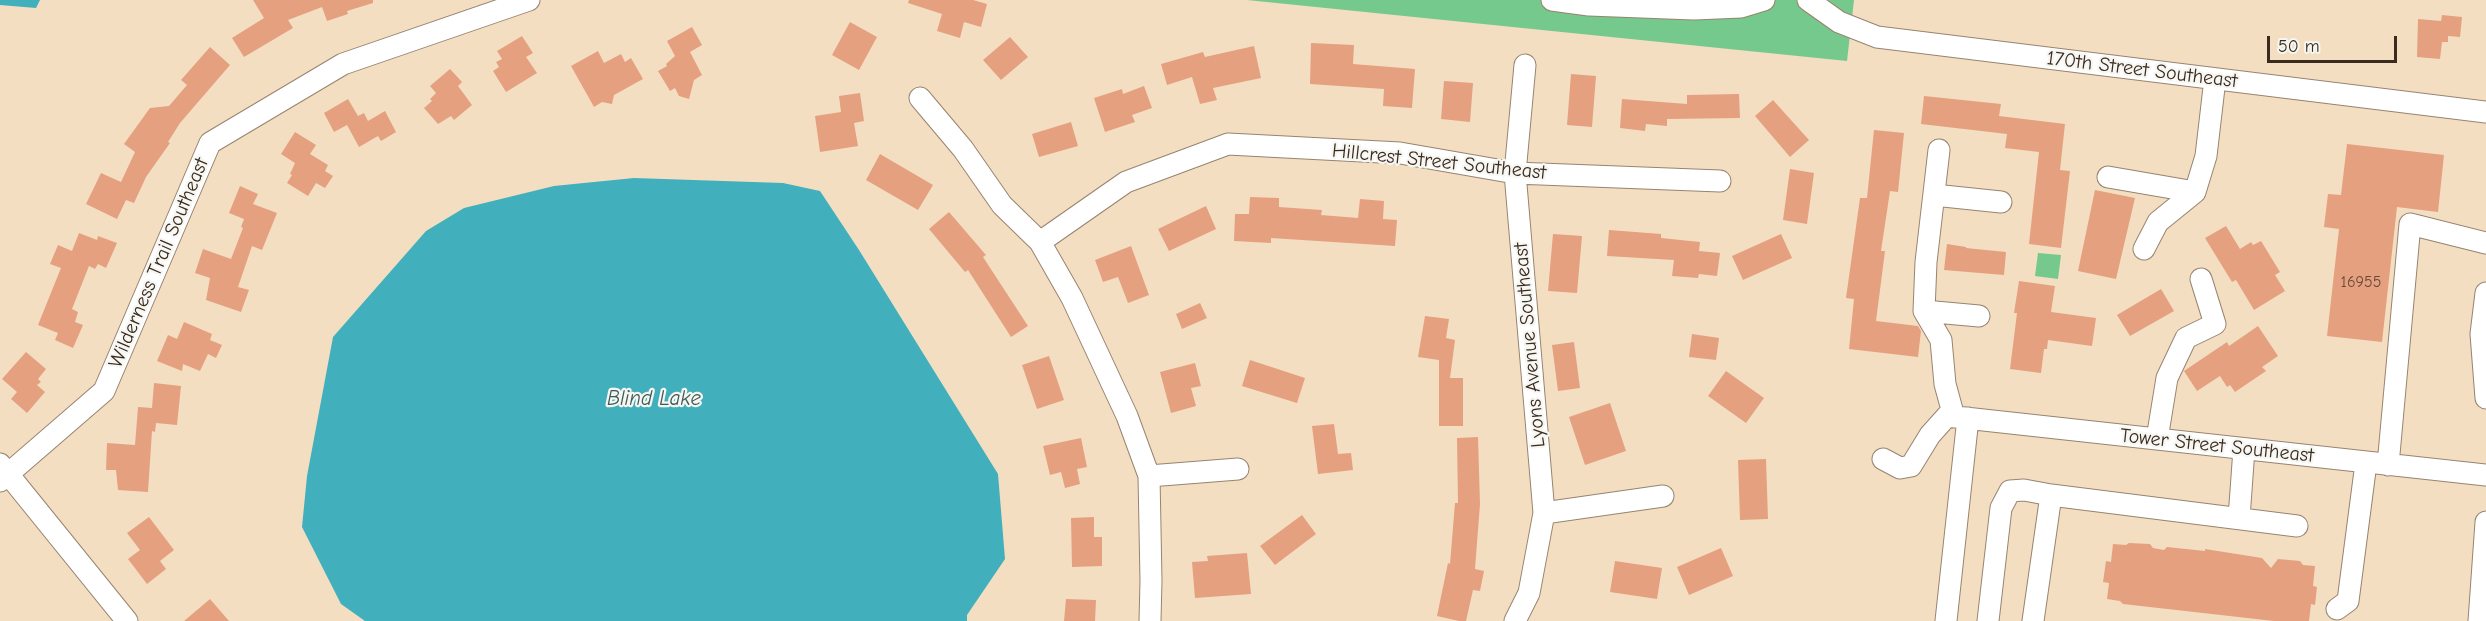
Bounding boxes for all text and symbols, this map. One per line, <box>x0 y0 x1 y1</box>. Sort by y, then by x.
scale bar <box>2270 24 2400 62</box>
text: 50 m <box>2278 36 2320 57</box>
street label: 170th Street Southeast <box>2045 46 2239 94</box>
street label: Hillcrest Street Southeast <box>1331 139 1547 185</box>
street label: Wilderness Trail Southeast <box>104 154 214 372</box>
street label: Lyons Avenue Southeast <box>1509 242 1551 448</box>
house number: 16955 <box>2341 272 2381 292</box>
water label: Blind Lake <box>607 386 701 412</box>
street label: Tower Street Southeast <box>2119 424 2315 468</box>

